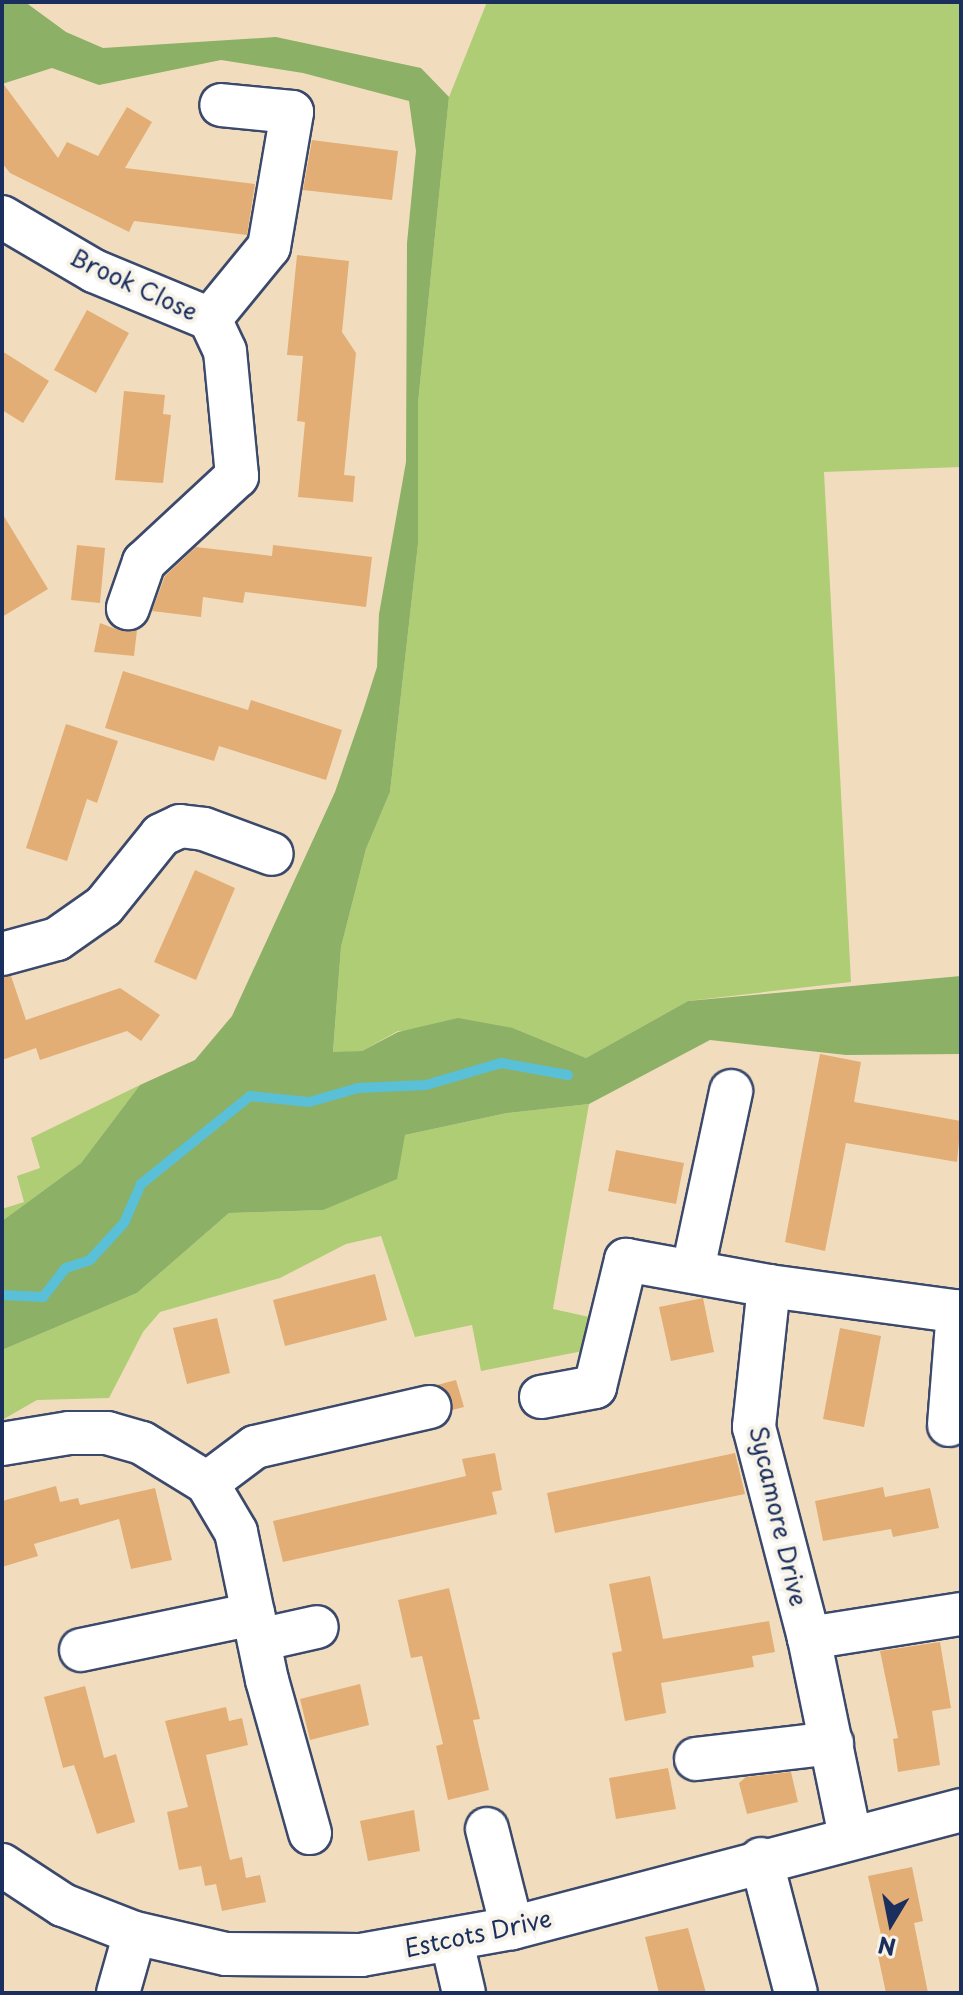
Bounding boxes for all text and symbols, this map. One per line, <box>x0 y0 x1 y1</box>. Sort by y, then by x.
street label: Brook Close <box>65 241 203 327</box>
street label: Sycamore Drive <box>744 1423 814 1609</box>
north arrow <box>851 1883 931 1963</box>
street label: Estcots Drive <box>401 1903 555 1963</box>
text: N <box>875 1929 898 1965</box>

